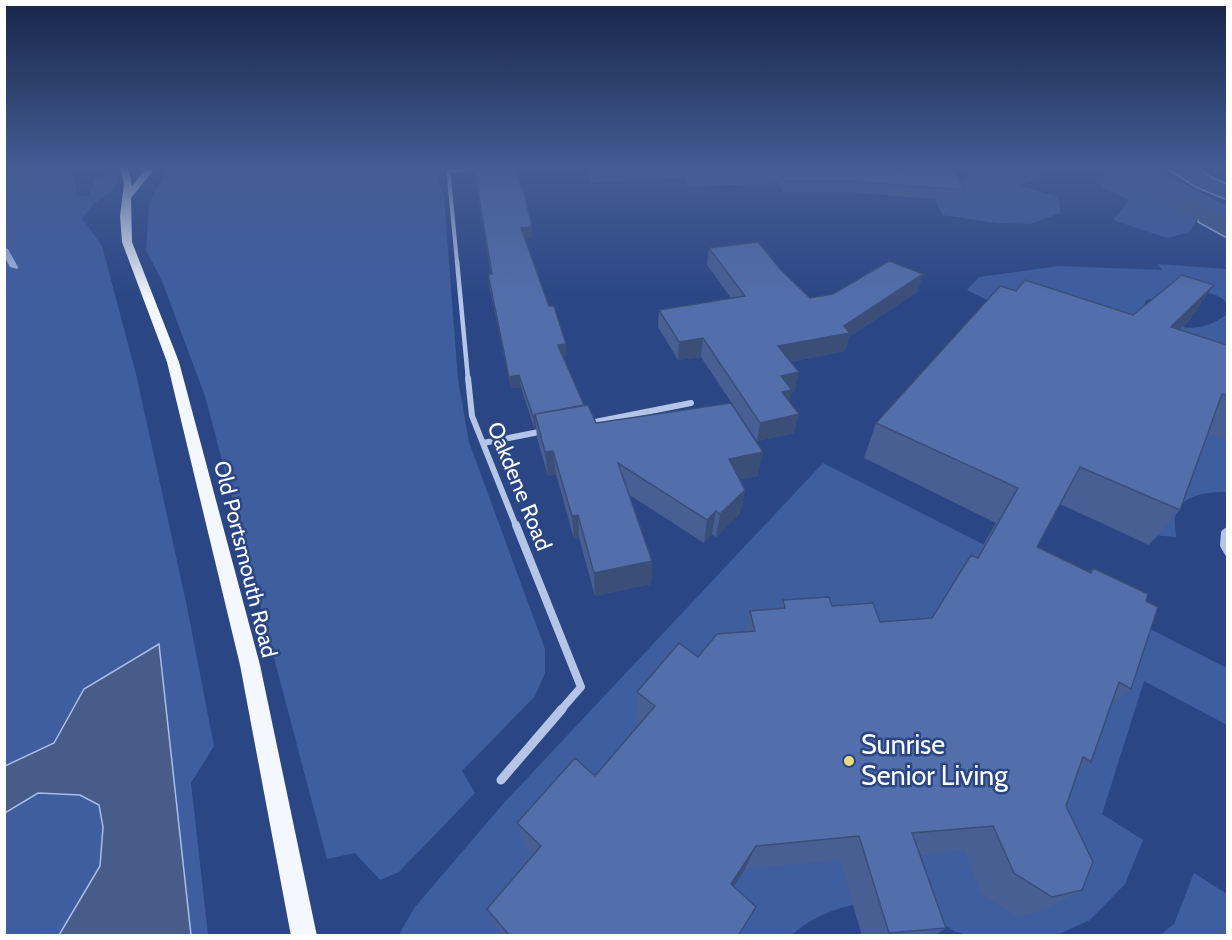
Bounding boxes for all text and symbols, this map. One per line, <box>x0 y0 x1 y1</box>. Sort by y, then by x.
street label: Oakdene Road <box>481 418 558 554</box>
street label: Old Portsmouth Road <box>208 458 283 660</box>
place label: Sunrise Senior Living <box>861 728 1008 792</box>
marker: Sunrise Senior Living <box>842 754 856 768</box>

